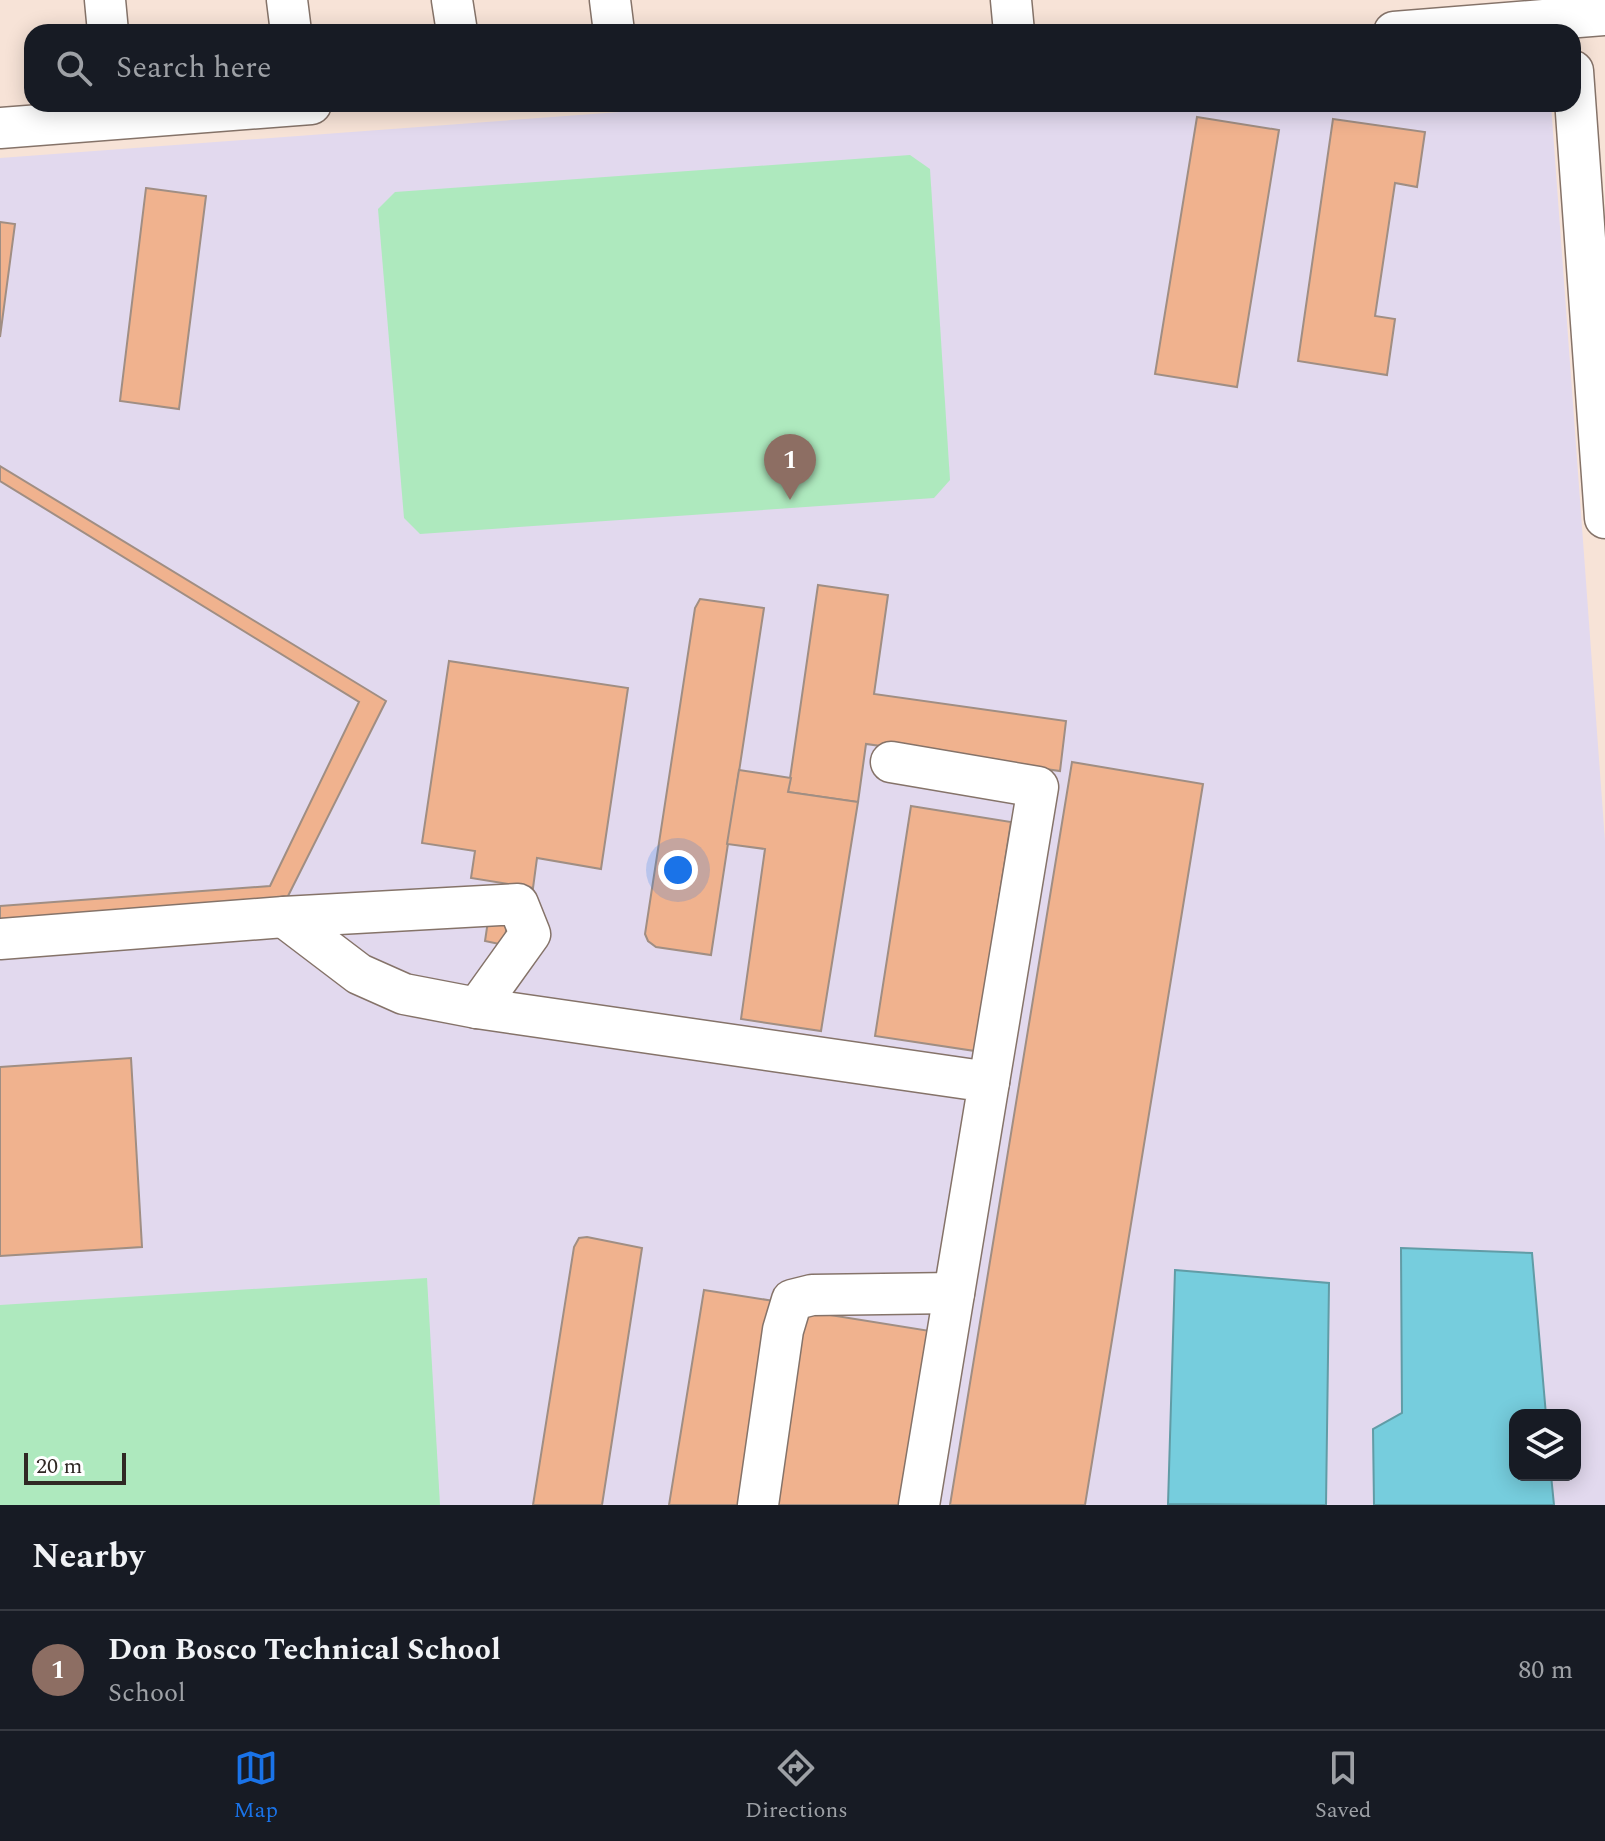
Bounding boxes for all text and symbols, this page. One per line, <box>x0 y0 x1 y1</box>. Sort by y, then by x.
search box <box>24 24 1581 112</box>
text: Search here <box>116 45 272 91</box>
icon: search <box>52 46 96 90</box>
pin: 1 <box>764 434 816 500</box>
your location <box>658 850 698 890</box>
map controls <box>1509 1409 1581 1481</box>
button: layers <box>1509 1409 1581 1481</box>
scale bar <box>24 1449 126 1485</box>
text: 20 m <box>36 1450 82 1483</box>
text: Nearby <box>32 1531 145 1583</box>
text: Don Bosco Technical School <box>108 1627 501 1673</box>
text: 1 <box>51 1650 65 1690</box>
text: 80 m <box>1518 1650 1573 1690</box>
text: School <box>108 1673 186 1713</box>
tab: Map <box>234 1746 278 1827</box>
tab: Directions <box>745 1746 848 1827</box>
tab: Saved <box>1315 1746 1371 1827</box>

